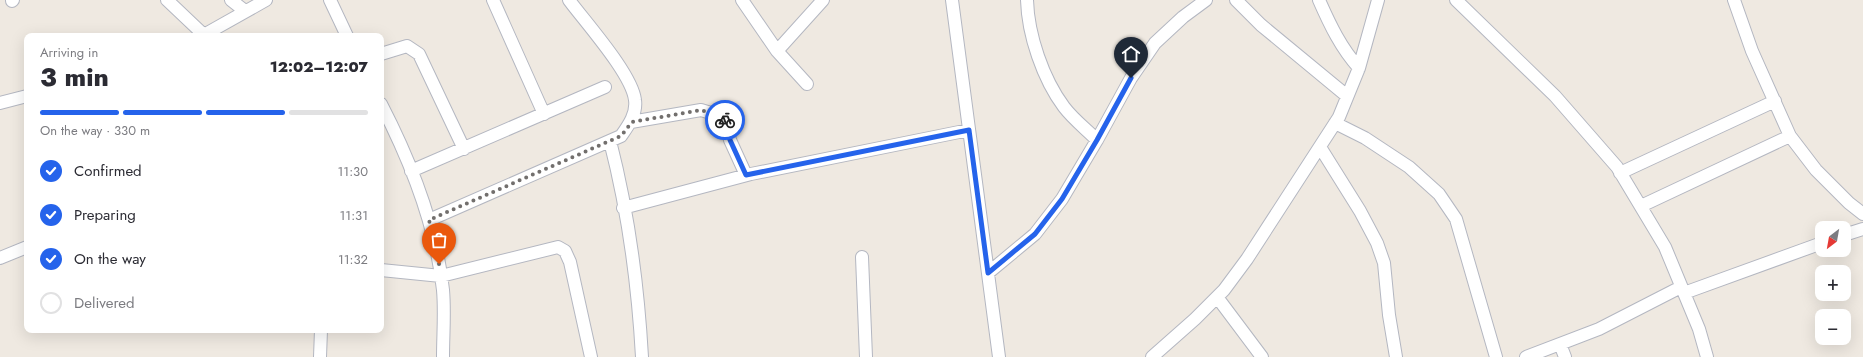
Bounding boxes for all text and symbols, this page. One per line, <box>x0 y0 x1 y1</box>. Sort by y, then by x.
pin <box>1114 37 1148 78</box>
text: Arriving in <box>40 43 98 62</box>
icon: home <box>1120 43 1142 65</box>
text: 12:02–12:07 <box>270 56 368 78</box>
text: 3 min <box>40 58 109 96</box>
courier <box>705 100 745 140</box>
icon: bike <box>714 109 736 131</box>
text: On the way · 330 m <box>40 121 150 140</box>
icon: check <box>40 160 62 182</box>
text: Confirmed <box>74 160 142 182</box>
text: 11:30 <box>338 162 368 181</box>
icon: check <box>40 204 62 226</box>
text: Preparing <box>74 204 136 226</box>
text: 11:31 <box>339 206 368 225</box>
north arrow <box>1815 221 1851 257</box>
map controls <box>1815 221 1851 345</box>
pin <box>422 223 456 264</box>
icon: bag <box>428 229 450 251</box>
icon: check <box>40 248 62 270</box>
text: On the way <box>74 248 146 270</box>
text: 11:32 <box>338 250 368 269</box>
button: + <box>1815 265 1851 301</box>
text: Delivered <box>74 292 135 314</box>
button: − <box>1815 309 1851 345</box>

